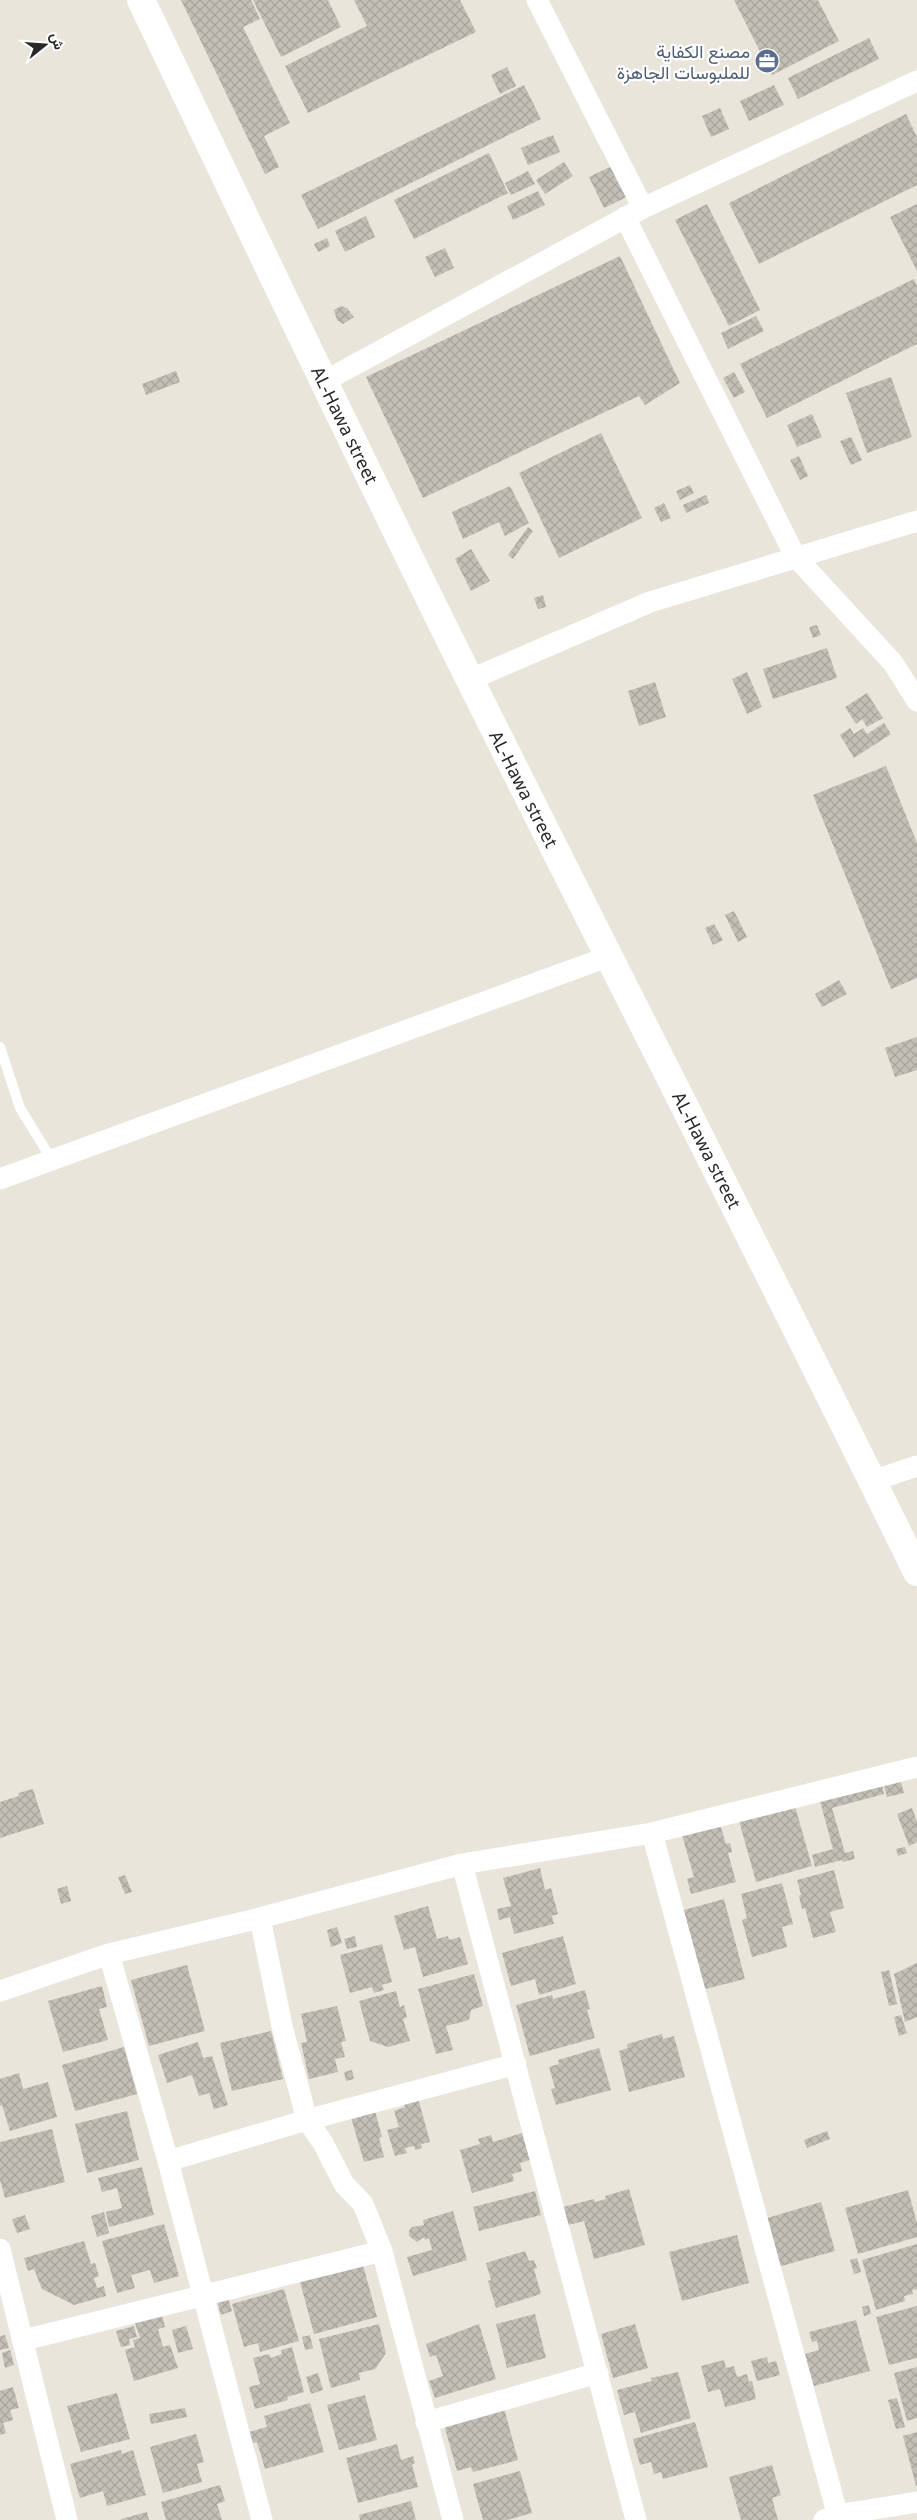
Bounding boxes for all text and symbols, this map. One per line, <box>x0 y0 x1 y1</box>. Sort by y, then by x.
north arrow <box>20 20 70 70</box>
text: ش <box>46 30 70 52</box>
place label: مصنع الكفاية للملبوسات الجاهزة <box>617 39 750 84</box>
office icon: مصنع الكفاية للملبوسات الجاهزة <box>754 48 780 74</box>
street label: AL-Hawa street <box>306 362 384 488</box>
street label: AL-Hawa street <box>484 726 564 852</box>
street label: AL-Hawa street <box>667 1087 747 1213</box>

